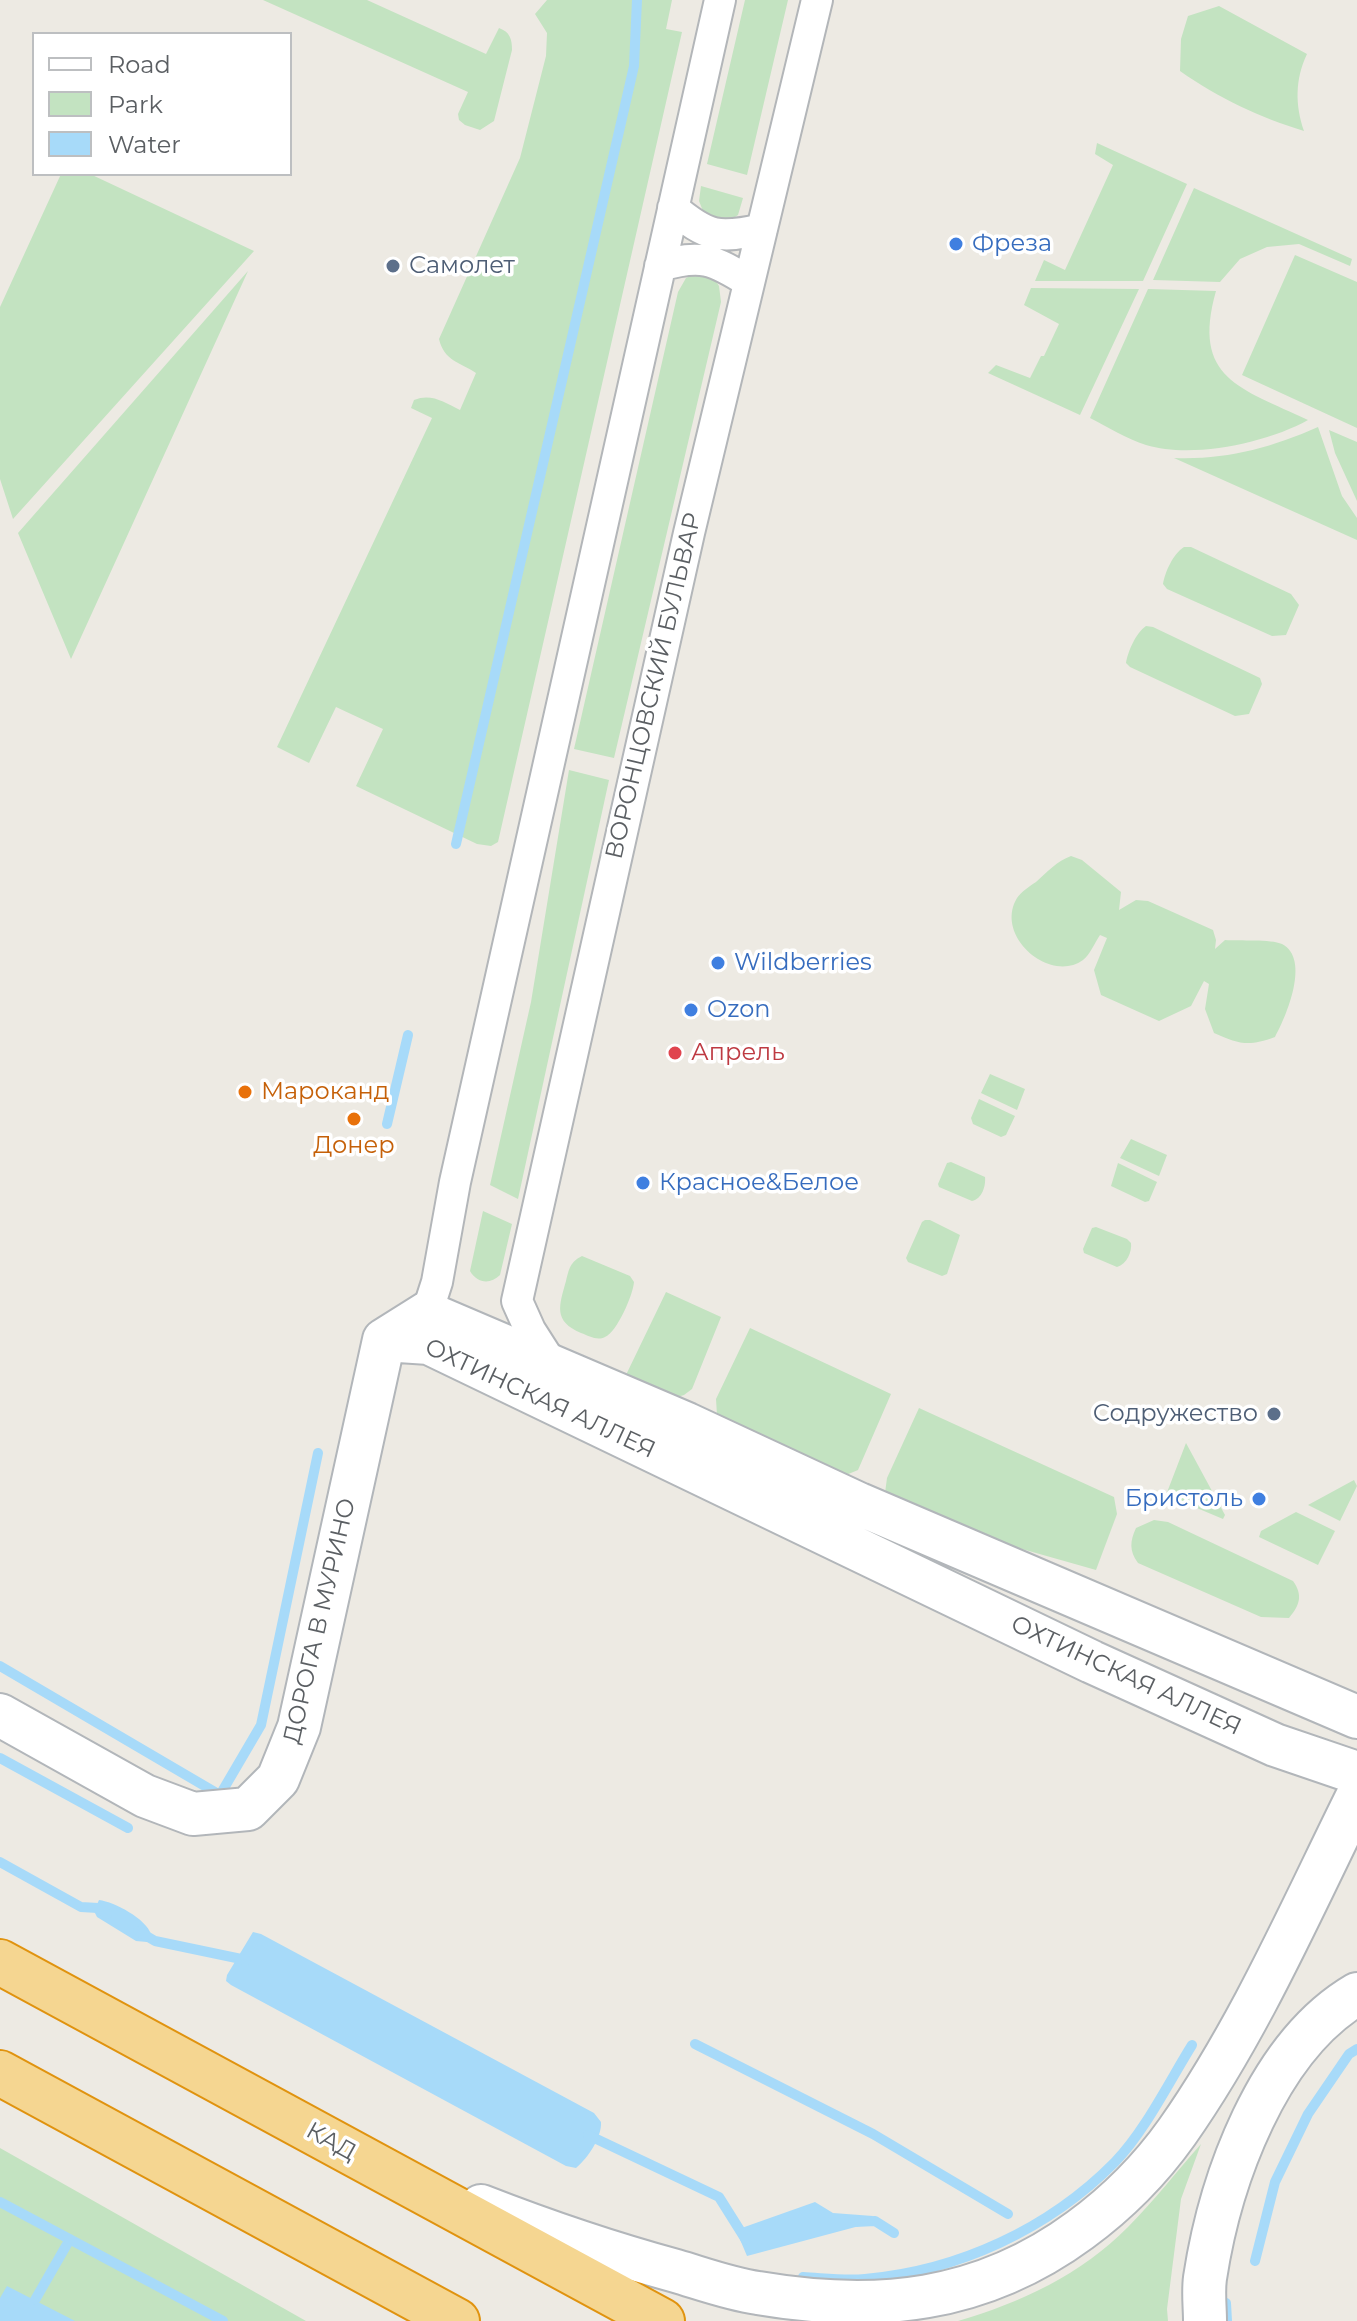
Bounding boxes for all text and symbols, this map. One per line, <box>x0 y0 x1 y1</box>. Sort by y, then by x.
legend <box>32 32 292 176</box>
text: Road <box>108 50 171 79</box>
text: Park <box>108 90 163 119</box>
text: Water <box>108 130 181 159</box>
place label: Фреза <box>972 230 1052 258</box>
marker: Фреза <box>947 235 965 253</box>
place label: Самолет <box>409 252 515 280</box>
marker: Самолет <box>384 257 402 275</box>
street label: ВОРОНЦОВСКИЙ БУЛЬВАР <box>600 510 708 862</box>
place label: Wildberries <box>734 949 872 977</box>
marker: Wildberries <box>709 954 727 972</box>
place label: Ozon <box>707 996 770 1024</box>
marker: Ozon <box>682 1001 700 1019</box>
place label: Апрель <box>691 1039 785 1067</box>
marker: Апрель <box>666 1044 684 1062</box>
place label: Мароканд <box>261 1078 389 1106</box>
marker: Мароканд <box>236 1083 254 1101</box>
marker: Донер <box>345 1110 363 1128</box>
place label: Донер <box>313 1132 395 1160</box>
place label: Красное&Белое <box>659 1169 859 1197</box>
marker: Красное&Белое <box>634 1174 652 1192</box>
street label: ОХТИНСКАЯ АЛЛЕЯ <box>420 1333 660 1465</box>
place label: Содружество <box>1093 1400 1258 1428</box>
marker: Содружество <box>1265 1405 1283 1423</box>
place label: Бристоль <box>1125 1485 1243 1513</box>
marker: Бристоль <box>1250 1490 1268 1508</box>
street label: ДОРОГА В МУРИНО <box>278 1495 362 1747</box>
street label: ОХТИНСКАЯ АЛЛЕЯ <box>1006 1610 1246 1742</box>
street label: КАД <box>301 2117 361 2167</box>

